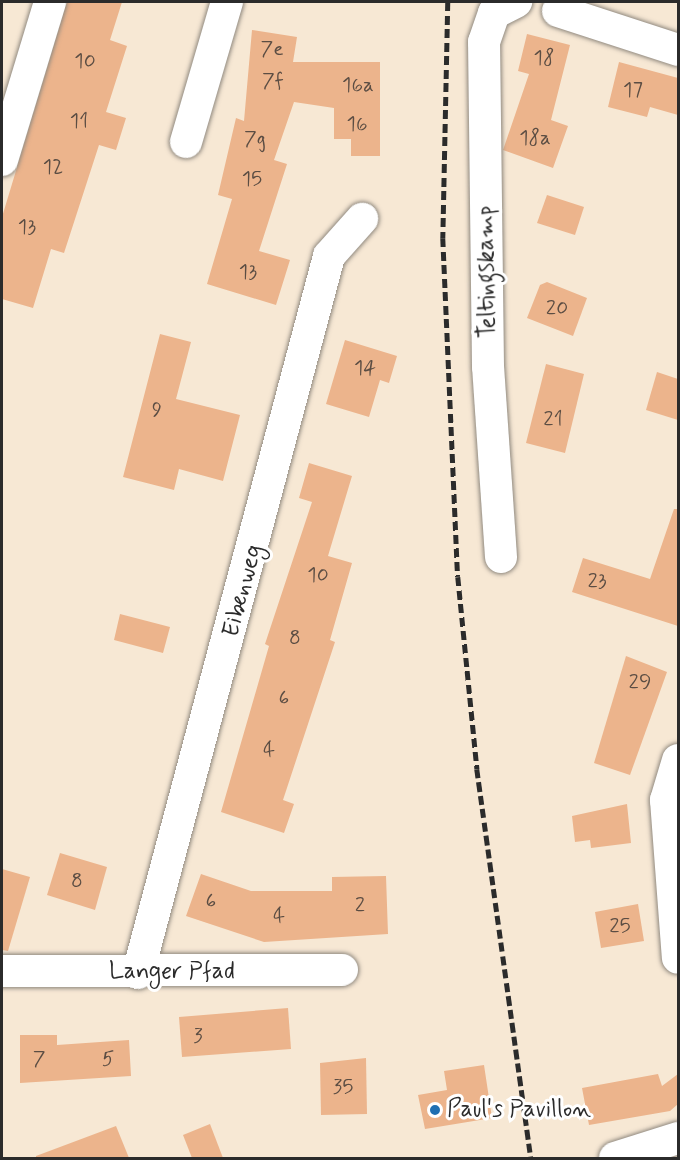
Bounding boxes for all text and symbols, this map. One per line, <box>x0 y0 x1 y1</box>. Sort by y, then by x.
house number: 7e <box>260 36 284 62</box>
house number: 18 <box>534 45 554 71</box>
house number: 10 <box>74 48 96 74</box>
house number: 7f <box>262 68 284 94</box>
house number: 16a <box>342 72 374 98</box>
house number: 17 <box>623 77 643 103</box>
house number: 11 <box>70 108 88 134</box>
house number: 16 <box>347 111 367 137</box>
house number: 18a <box>519 125 551 151</box>
house number: 7g <box>244 126 266 152</box>
house number: 12 <box>43 154 63 180</box>
house number: 15 <box>242 166 262 192</box>
street label: Teltingskamp <box>471 205 503 339</box>
house number: 13 <box>18 214 36 240</box>
house number: 13 <box>239 259 257 285</box>
house number: 20 <box>546 295 568 321</box>
house number: 14 <box>354 355 376 381</box>
house number: 9 <box>152 397 162 423</box>
house number: 21 <box>543 406 563 432</box>
street label: Eibenweg <box>217 542 269 640</box>
house number: 10 <box>307 562 329 588</box>
house number: 23 <box>587 568 607 594</box>
house number: 8 <box>289 625 301 651</box>
house number: 29 <box>629 669 651 695</box>
house number: 6 <box>279 685 289 711</box>
house number: 4 <box>263 737 275 763</box>
house number: 8 <box>71 868 83 894</box>
house number: 6 <box>206 888 216 914</box>
house number: 2 <box>355 892 365 918</box>
house number: 4 <box>273 903 285 929</box>
house number: 25 <box>609 913 631 939</box>
street label: Langer Pfad <box>107 958 237 986</box>
house number: 3 <box>193 1023 203 1049</box>
house number: 7 <box>33 1046 45 1072</box>
house number: 5 <box>102 1046 114 1072</box>
house number: 35 <box>333 1074 353 1100</box>
place label: Paul's Pavillon <box>447 1096 586 1124</box>
marker: Paul's Pavillon <box>428 1103 442 1117</box>

